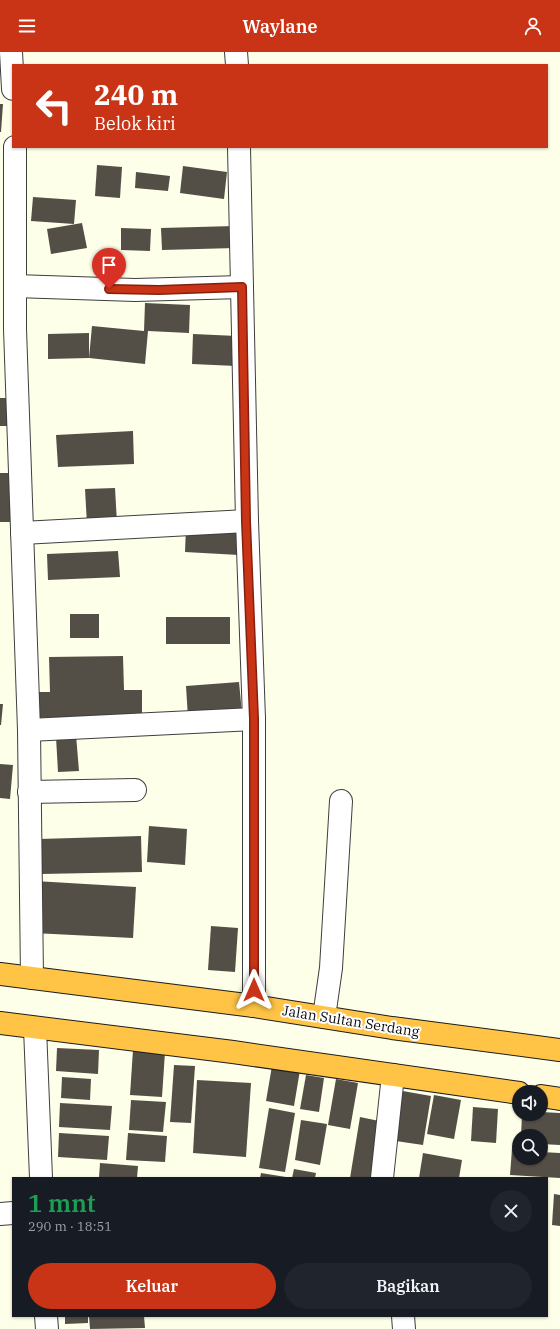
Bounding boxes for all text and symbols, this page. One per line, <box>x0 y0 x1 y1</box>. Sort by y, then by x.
icon: menu <box>16 15 38 37</box>
text: Waylane <box>243 15 317 38</box>
icon: person <box>522 15 544 37</box>
text: 240 m <box>94 76 178 113</box>
icon: left <box>28 80 80 132</box>
text: Belok kiri <box>94 112 176 135</box>
pin <box>92 248 126 289</box>
icon: arrive <box>98 254 120 276</box>
position arrow <box>233 969 275 1011</box>
street label: Jalan Sultan Serdang <box>281 1001 421 1041</box>
map controls <box>512 1085 548 1165</box>
button: sound <box>512 1085 548 1121</box>
button: search <box>512 1129 548 1165</box>
text: 1 mnt <box>28 1187 96 1219</box>
button: close <box>490 1190 532 1232</box>
text: 290 m · 18:51 <box>28 1218 112 1235</box>
button: Keluar <box>28 1263 276 1309</box>
button: Bagikan <box>284 1263 532 1309</box>

